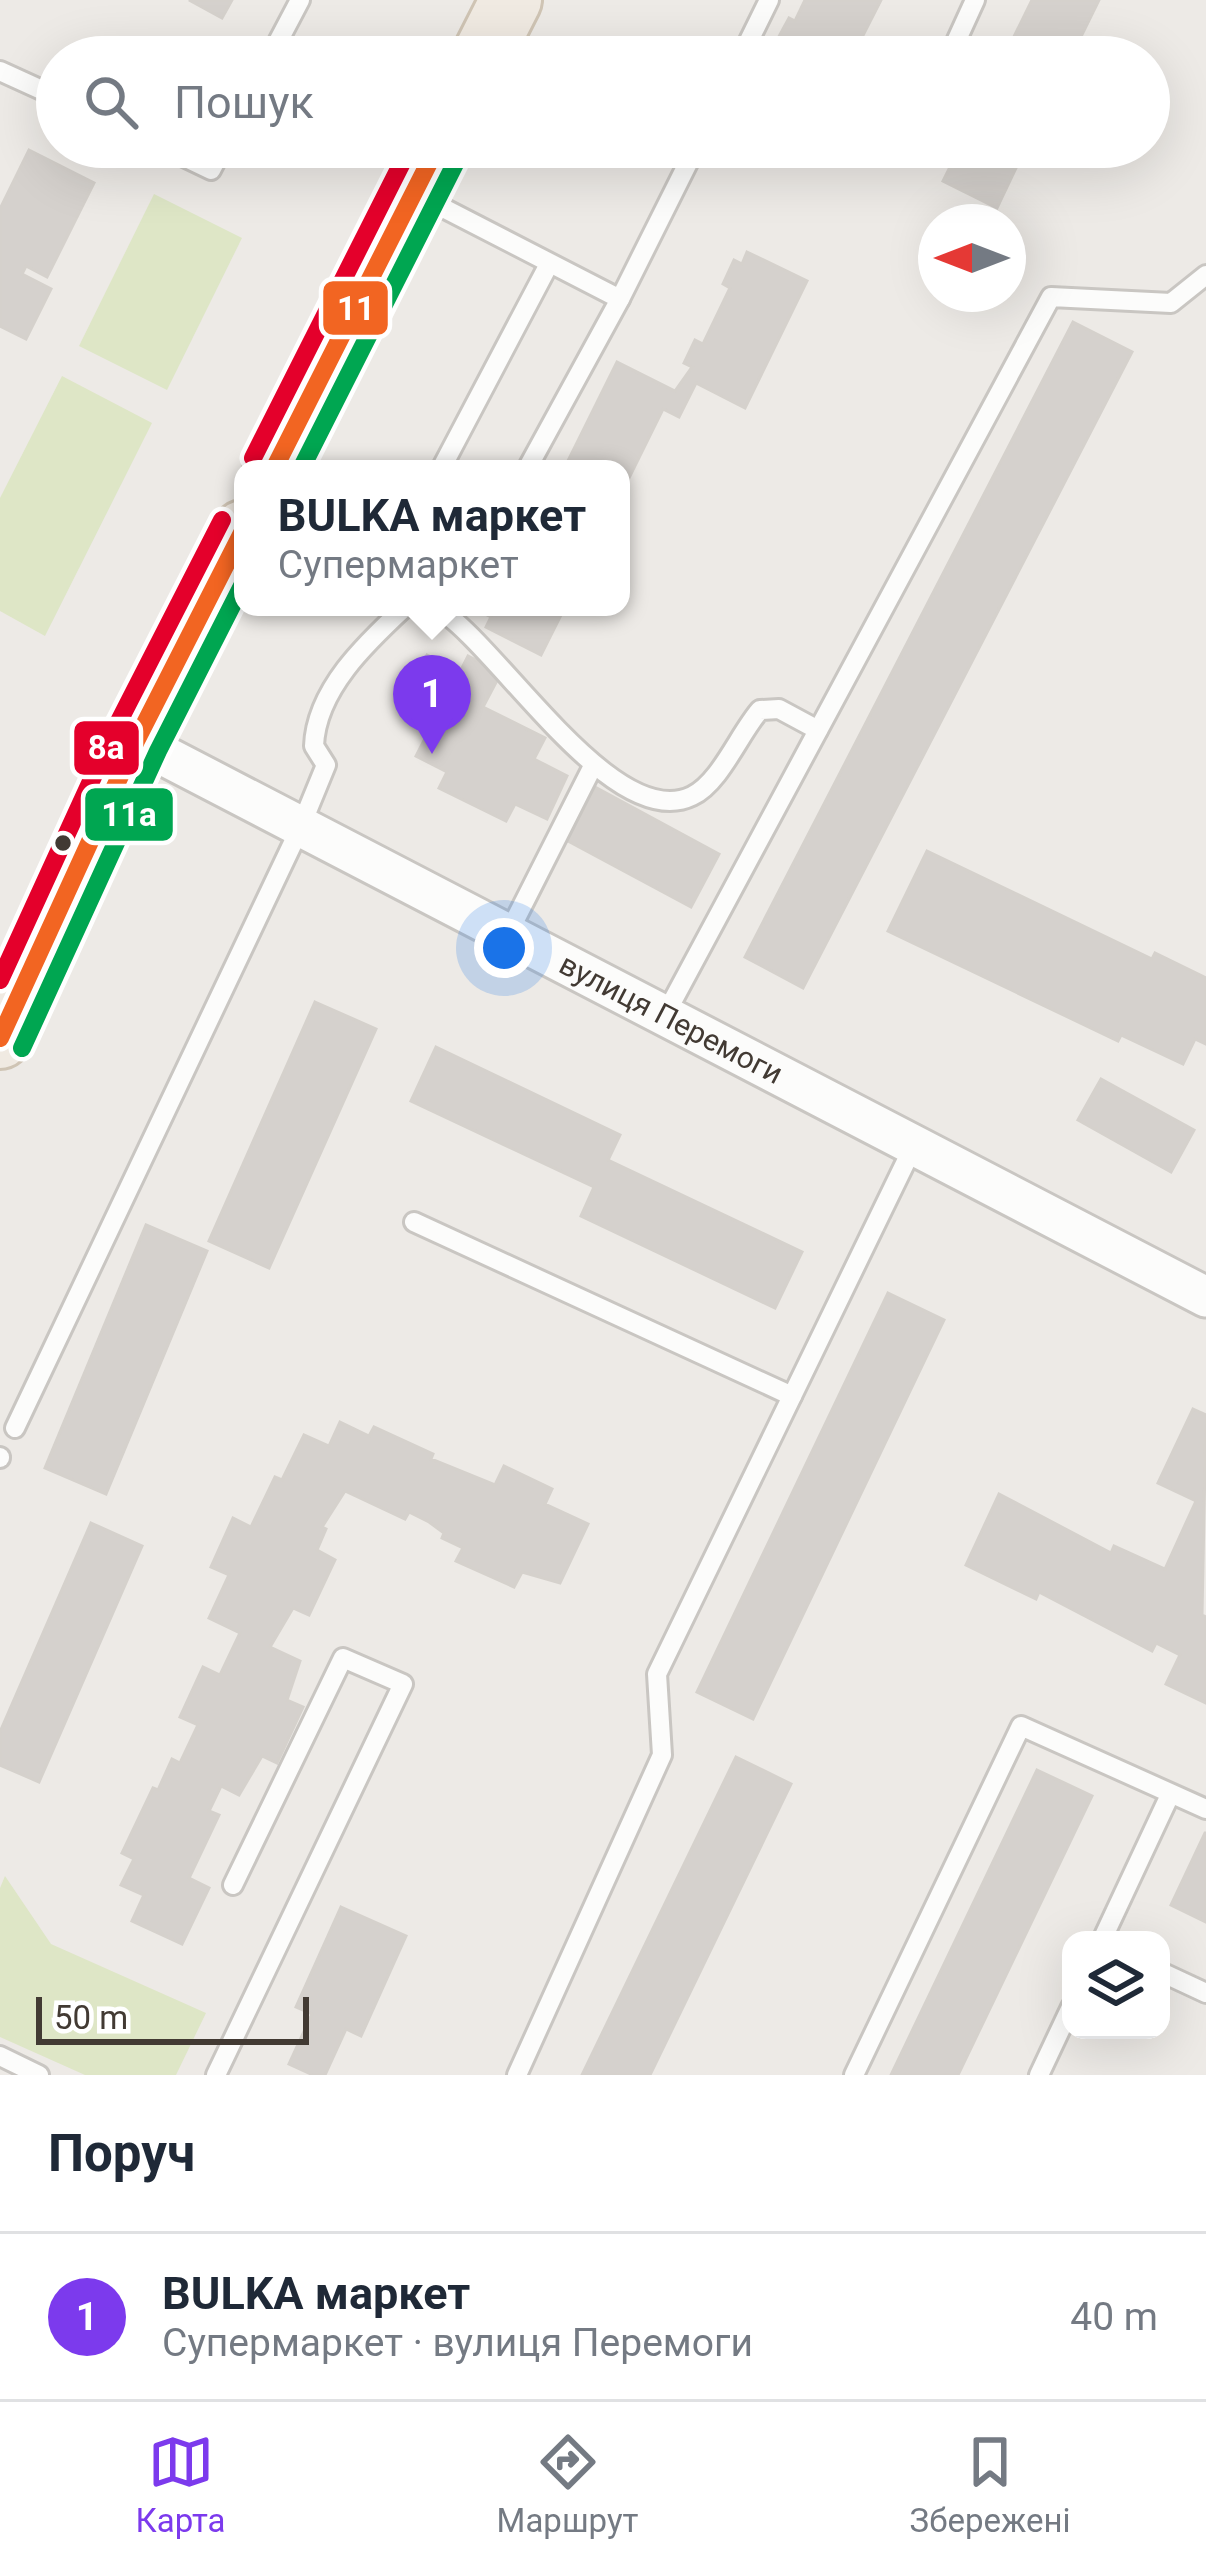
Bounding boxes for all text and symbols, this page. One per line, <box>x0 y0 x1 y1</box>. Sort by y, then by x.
search box <box>36 36 1170 168</box>
icon: search <box>78 69 144 135</box>
text: Пошук <box>174 76 314 129</box>
north arrow <box>918 204 1026 312</box>
line badge: 11 <box>321 279 390 337</box>
text: 11 <box>337 289 375 328</box>
popup <box>234 460 630 616</box>
text: BULKA маркет <box>278 489 586 542</box>
text: Супермаркет <box>278 542 519 588</box>
pin: 1 <box>393 655 471 754</box>
line badge: 8а <box>72 719 141 777</box>
text: 8а <box>88 728 124 767</box>
line badge: 11а <box>83 786 175 843</box>
text: 11а <box>101 795 157 834</box>
unlabelled marker <box>52 832 74 854</box>
your location <box>474 918 534 978</box>
street label: вулиця Перемоги <box>554 946 789 1091</box>
map controls <box>1062 1931 1170 2039</box>
button: layers <box>1062 1931 1170 2039</box>
scale bar <box>36 1991 309 2044</box>
text: 50 m <box>54 1998 128 2037</box>
text: Поруч <box>48 2124 195 2183</box>
text: BULKA маркет <box>162 2267 470 2320</box>
text: 1 <box>76 2294 98 2340</box>
text: 40 m <box>1070 2294 1158 2340</box>
text: Супермаркет · вулиця Перемоги <box>162 2320 753 2366</box>
tab: Карта <box>136 2429 226 2540</box>
tab: Маршрут <box>497 2429 638 2540</box>
tab: Збережені <box>910 2429 1070 2540</box>

